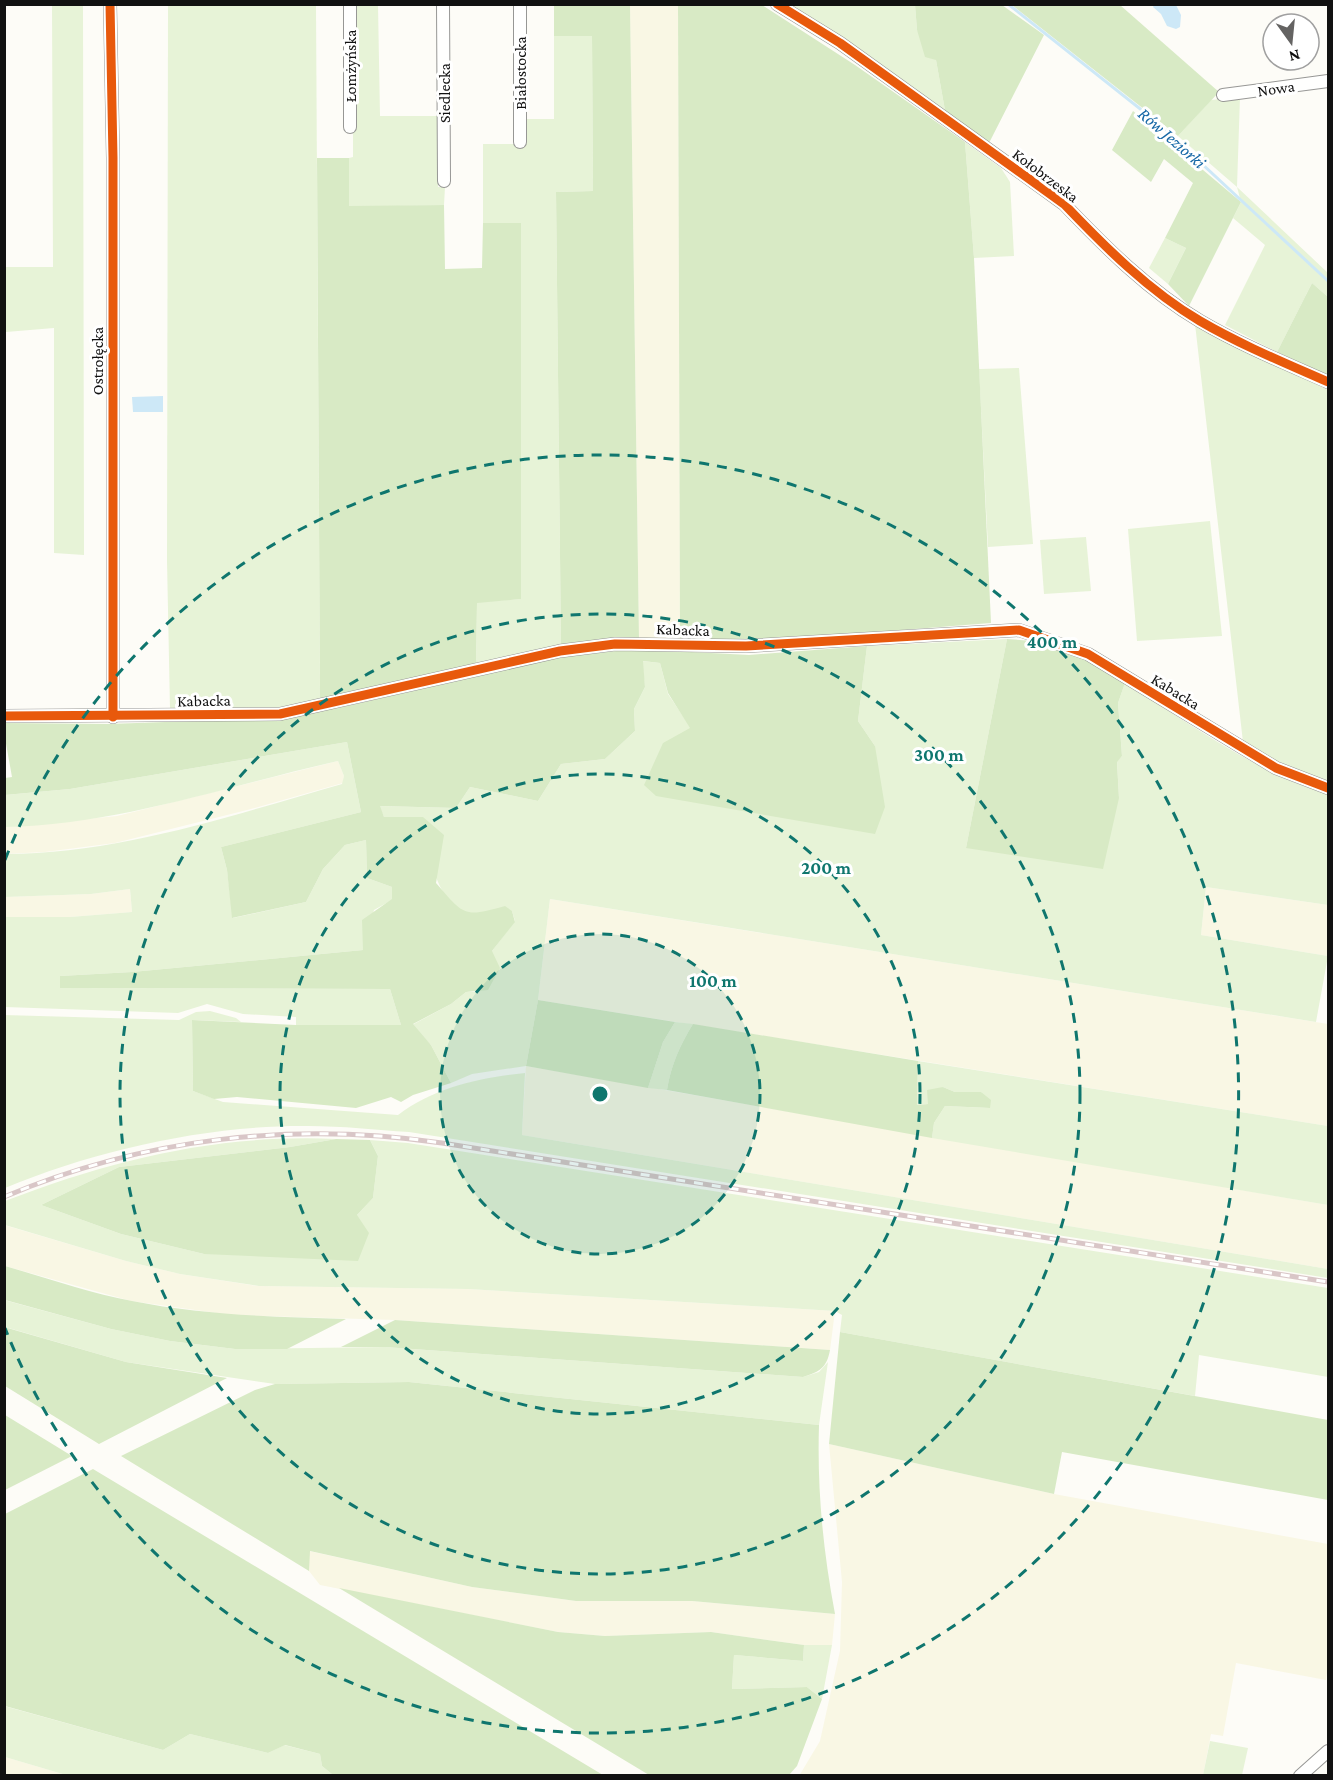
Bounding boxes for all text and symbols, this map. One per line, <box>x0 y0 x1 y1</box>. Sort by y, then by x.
north arrow <box>1261 12 1321 72</box>
street label: Łomżyńska <box>342 29 360 102</box>
street label: Białostocka <box>512 36 529 110</box>
text: N <box>1287 46 1302 66</box>
street label: Siedlecka <box>436 62 453 123</box>
street label: Nowa <box>1256 77 1296 100</box>
water label: Rów Jeziorki <box>1134 103 1210 173</box>
street label: Kołobrzeska <box>1009 145 1082 206</box>
street label: Ostrołęcka <box>89 326 107 395</box>
street label: Kabacka <box>656 620 711 639</box>
text: 400 m <box>1027 632 1078 652</box>
street label: Kabacka <box>1149 670 1203 713</box>
street label: Kabacka <box>177 692 232 709</box>
text: 300 m <box>914 745 964 765</box>
text: 200 m <box>801 858 852 878</box>
text: 100 m <box>689 971 737 991</box>
centre of rings <box>590 1084 610 1104</box>

